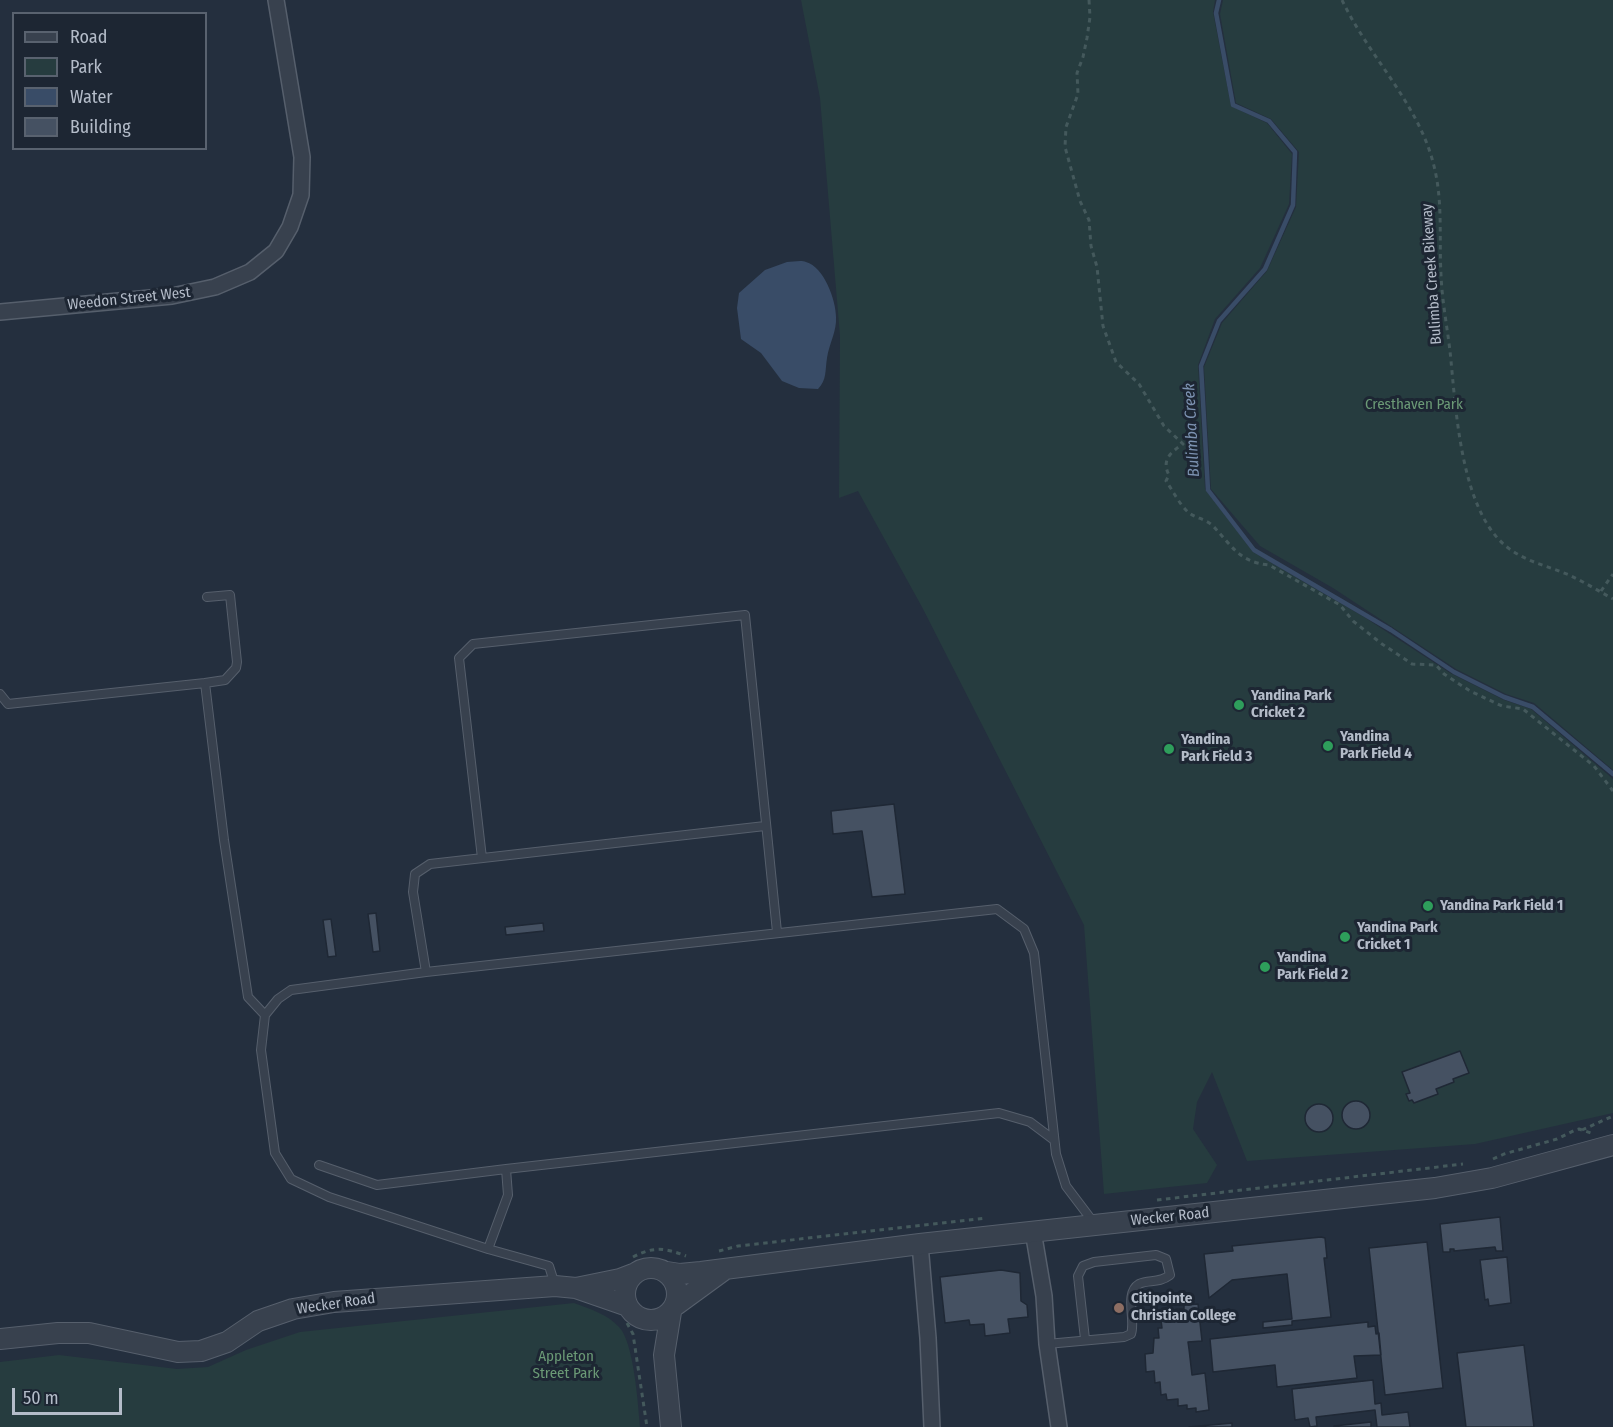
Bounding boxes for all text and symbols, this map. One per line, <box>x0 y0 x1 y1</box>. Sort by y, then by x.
legend <box>12 12 207 150</box>
text: Road <box>70 26 107 48</box>
text: Park <box>70 56 102 78</box>
text: Water <box>70 86 113 108</box>
text: Building <box>70 116 131 138</box>
street label: Bulimba Creek Bikeway <box>1418 203 1446 345</box>
street label: Weedon Street West <box>67 284 191 314</box>
water label: Bulimba Creek <box>1180 383 1204 477</box>
park label: Cresthaven Park <box>1365 396 1463 414</box>
place label: Yandina Park Cricket 2 <box>1251 687 1332 722</box>
marker: Yandina Park Cricket 2 <box>1232 698 1246 712</box>
place label: Yandina Park Field 4 <box>1340 728 1412 763</box>
place label: Yandina Park Field 3 <box>1181 731 1252 766</box>
marker: Yandina Park Field 4 <box>1321 739 1335 753</box>
marker: Yandina Park Field 3 <box>1162 742 1176 756</box>
place label: Yandina Park Field 1 <box>1440 897 1563 915</box>
marker: Yandina Park Field 1 <box>1421 899 1435 913</box>
place label: Yandina Park Cricket 1 <box>1357 919 1438 954</box>
marker: Yandina Park Cricket 1 <box>1338 930 1352 944</box>
place label: Yandina Park Field 2 <box>1277 949 1348 984</box>
marker: Yandina Park Field 2 <box>1258 960 1272 974</box>
street label: Wecker Road <box>1130 1204 1210 1230</box>
street label: Wecker Road <box>296 1290 376 1318</box>
place label: Citipointe Christian College <box>1131 1290 1236 1325</box>
marker: Citipointe Christian College <box>1112 1301 1126 1315</box>
park label: Appleton Street Park <box>532 1348 600 1383</box>
scale bar <box>15 1376 124 1414</box>
text: 50 m <box>23 1387 59 1409</box>

